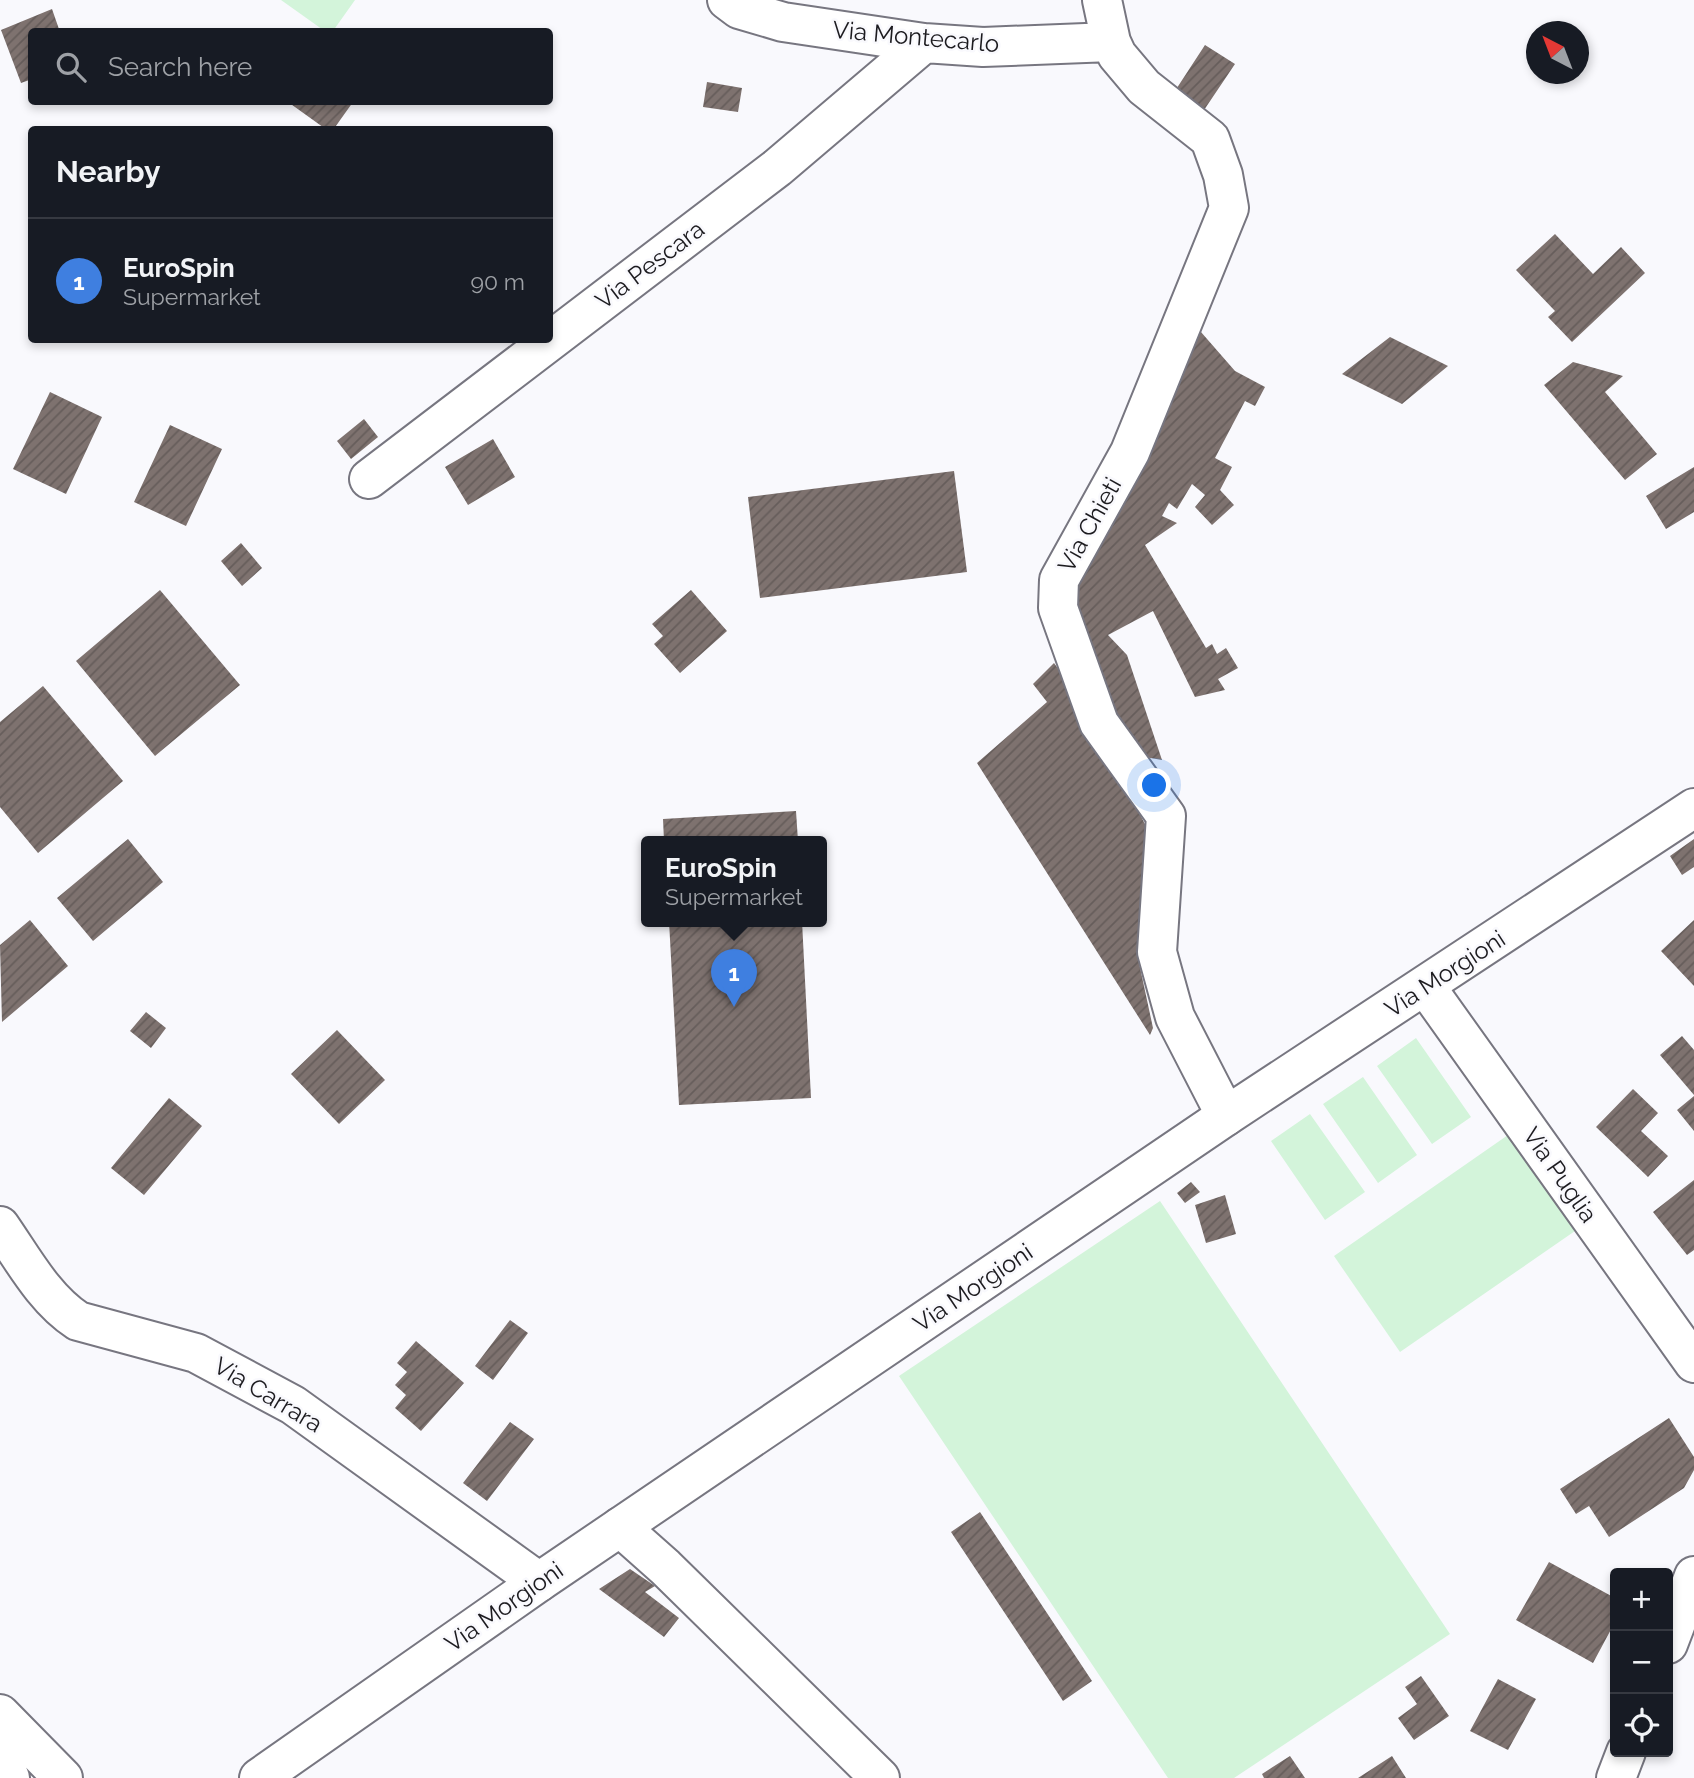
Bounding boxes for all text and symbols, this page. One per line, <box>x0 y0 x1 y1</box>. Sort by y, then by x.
street label: Via Montecarlo <box>832 15 1001 58</box>
north arrow <box>1526 21 1589 84</box>
search box <box>28 28 553 105</box>
icon: search <box>52 48 90 86</box>
text: Search here <box>108 52 252 82</box>
text: Nearby <box>56 154 160 189</box>
street label: Via Pescara <box>590 214 710 315</box>
text: EuroSpin <box>123 253 235 283</box>
text: 1 <box>73 268 85 295</box>
text: 90 m <box>470 268 525 295</box>
text: Supermarket <box>123 283 261 310</box>
street label: Via Chieti <box>1052 472 1127 577</box>
your location <box>1137 768 1171 802</box>
popup <box>641 836 827 927</box>
text: EuroSpin <box>665 853 777 883</box>
text: Supermarket <box>665 883 803 910</box>
street label: Via Morgioni <box>1379 924 1510 1023</box>
pin: 1 <box>711 949 757 1007</box>
street label: Via Puglia <box>1517 1122 1604 1228</box>
street label: Via Morgioni <box>908 1237 1038 1338</box>
street label: Via Carrara <box>209 1351 328 1438</box>
street label: Via Morgioni <box>439 1555 568 1658</box>
map controls <box>1610 1568 1673 1757</box>
button: + <box>1610 1568 1673 1631</box>
button: − <box>1610 1631 1673 1694</box>
button: locate <box>1610 1694 1673 1757</box>

